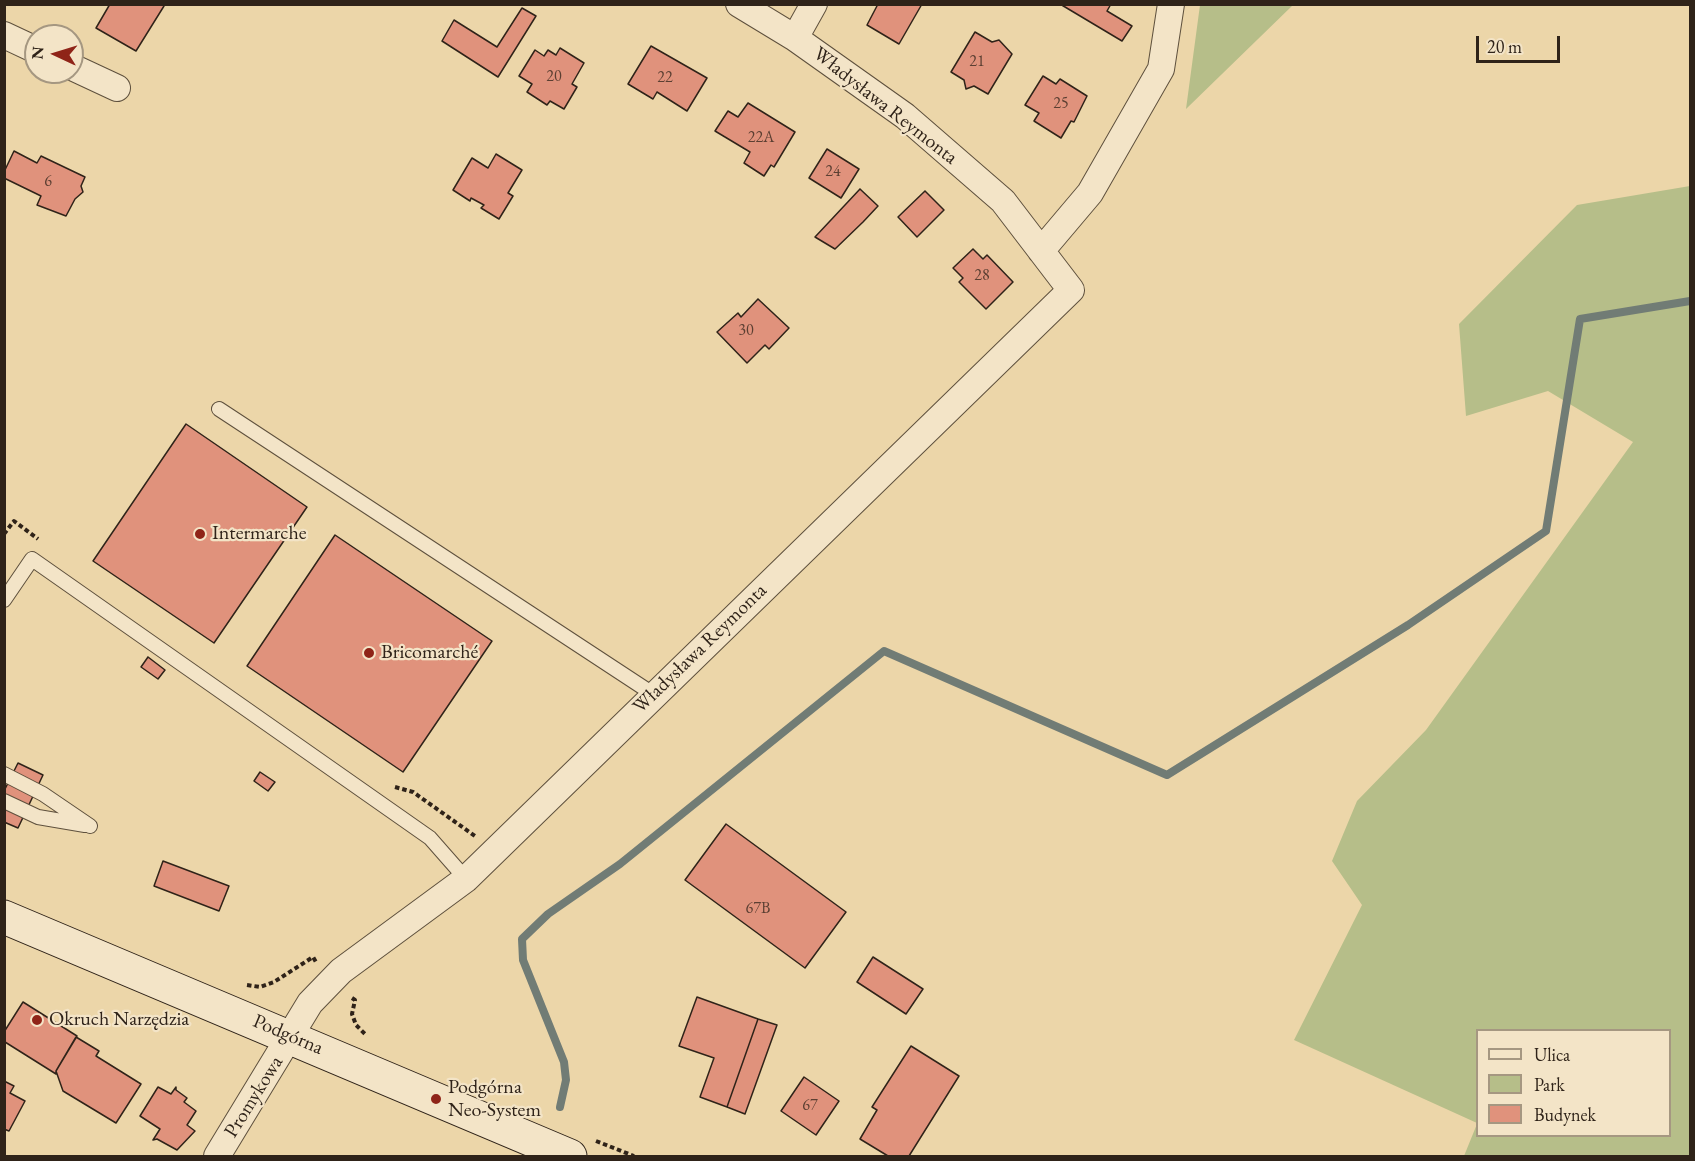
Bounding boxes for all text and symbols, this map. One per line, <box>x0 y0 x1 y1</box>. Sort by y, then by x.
north arrow <box>24 24 84 84</box>
scale bar <box>1479 24 1563 62</box>
text: 20 m <box>1487 35 1522 58</box>
street label: Władysława Reymonta <box>808 42 962 170</box>
text: N <box>27 46 48 60</box>
house number: 21 <box>969 52 985 72</box>
house number: 20 <box>546 67 562 87</box>
house number: 22 <box>657 68 673 88</box>
house number: 25 <box>1053 94 1069 114</box>
house number: 22A <box>748 128 774 148</box>
house number: 24 <box>825 162 841 182</box>
house number: 6 <box>44 172 52 192</box>
house number: 28 <box>974 266 990 286</box>
house number: 30 <box>738 321 754 341</box>
place label: Intermarche <box>212 522 307 546</box>
marker: Intermarche <box>193 527 207 541</box>
street label: Władysława Reymonta <box>628 579 772 719</box>
place label: Bricomarché <box>381 641 478 665</box>
marker: Bricomarché <box>362 646 376 660</box>
house number: 67B <box>746 899 770 919</box>
place label: Okruch Narzędzia <box>49 1008 189 1032</box>
street label: Podgórna <box>249 1010 327 1060</box>
marker: Okruch Narzędzia <box>30 1013 44 1027</box>
legend <box>1476 1029 1671 1137</box>
text: Ulica <box>1534 1043 1570 1066</box>
street label: Promykowa <box>220 1052 288 1142</box>
text: Park <box>1534 1073 1565 1096</box>
place label: Podgórna Neo-System <box>448 1076 541 1123</box>
marker: Podgórna Neo-System <box>429 1092 443 1106</box>
house number: 67 <box>802 1096 818 1116</box>
text: Budynek <box>1534 1103 1596 1126</box>

